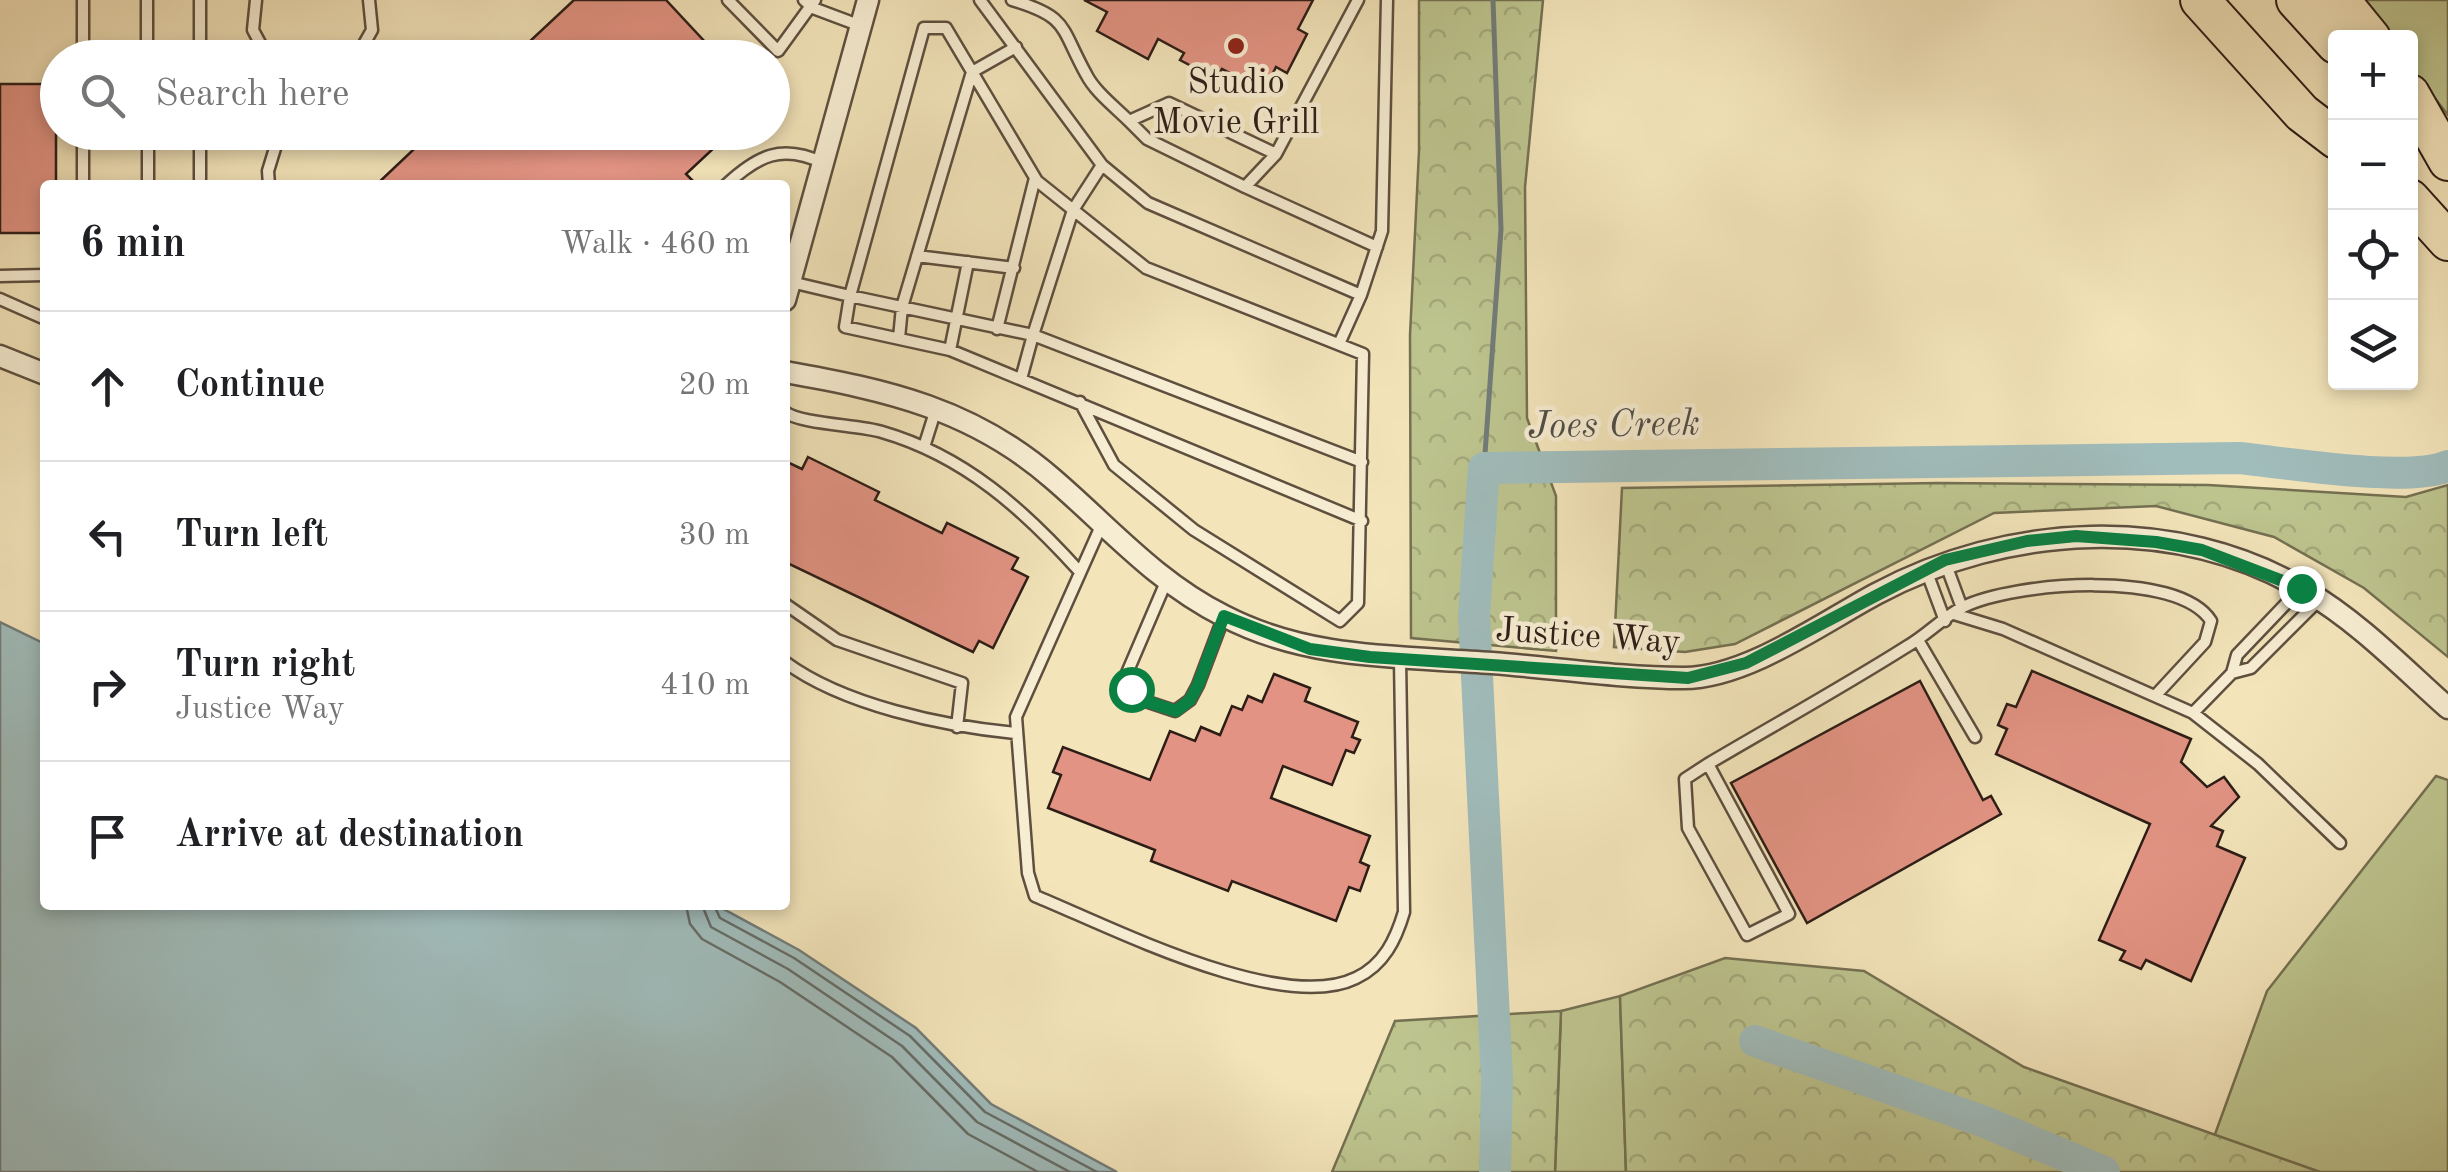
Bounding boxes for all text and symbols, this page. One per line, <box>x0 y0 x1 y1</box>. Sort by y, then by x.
map controls <box>2328 30 2418 390</box>
button: + <box>2328 30 2418 120</box>
marker: Studio Movie Grill <box>1225 35 1247 57</box>
search box <box>40 40 790 150</box>
place label: Studio Movie Grill <box>1152 66 1320 141</box>
icon: search <box>75 68 130 123</box>
text: Search here <box>155 76 350 114</box>
button: − <box>2328 120 2418 210</box>
button: locate <box>2328 210 2418 300</box>
text: 6 min <box>80 224 186 266</box>
text: Walk · 460 m <box>560 229 750 261</box>
button: layers <box>2328 300 2418 390</box>
icon: ahead <box>80 359 135 414</box>
text: Continue <box>175 367 325 405</box>
text: 20 m <box>679 370 750 402</box>
water label: Joes Creek <box>1528 406 1700 446</box>
icon: left <box>80 509 135 564</box>
text: Turn left <box>175 517 328 555</box>
text: 30 m <box>679 520 750 552</box>
route end <box>2279 566 2325 612</box>
street label: Justice Way <box>1494 613 1682 661</box>
text: Turn right <box>175 647 355 685</box>
icon: right <box>80 659 135 714</box>
route start <box>1109 667 1155 713</box>
text: 410 m <box>660 670 750 702</box>
text: Justice Way <box>175 694 345 726</box>
icon: arrive <box>80 809 135 864</box>
text: Arrive at destination <box>175 817 524 855</box>

